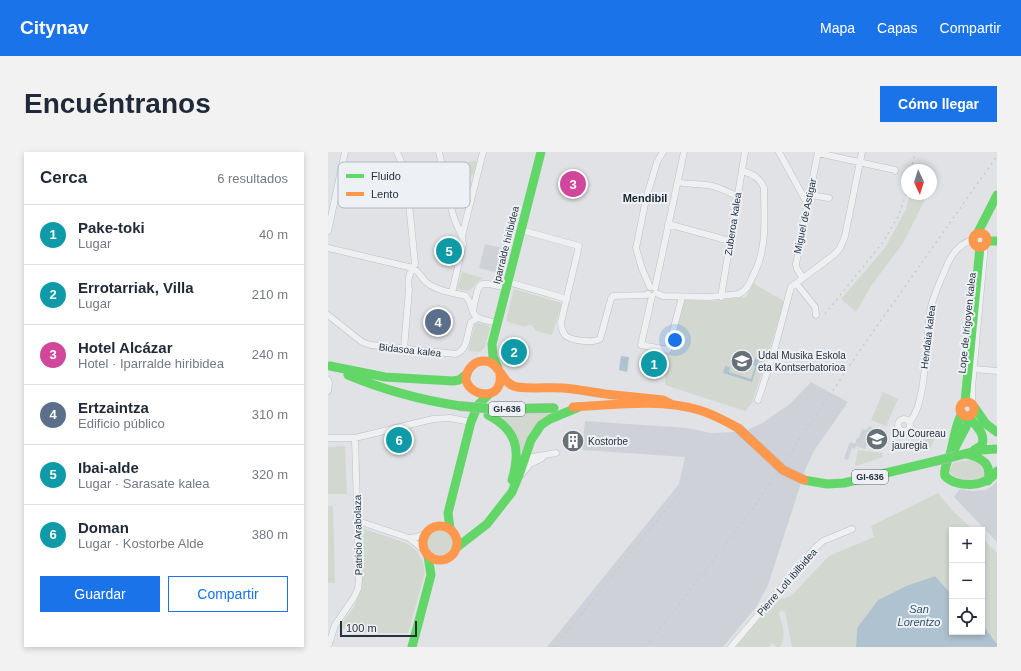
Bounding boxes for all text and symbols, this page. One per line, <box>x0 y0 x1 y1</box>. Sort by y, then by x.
text: Citynav <box>20 17 89 38</box>
text: Mapa <box>820 20 855 36</box>
text: Capas <box>877 20 918 36</box>
text: Compartir <box>940 20 1001 36</box>
button: Cómo llegar <box>880 86 997 122</box>
text: Encuéntranos <box>24 88 211 119</box>
legend <box>338 162 470 208</box>
north arrow <box>901 164 937 200</box>
text: Cerca <box>40 168 87 187</box>
pin: 3 <box>560 169 586 199</box>
text: Fluido <box>371 170 401 182</box>
text: 6 resultados <box>217 171 288 186</box>
street label: Miguel de Astigar <box>792 177 818 255</box>
text: Lento <box>371 188 399 200</box>
street label: Zuberoa kalea <box>723 191 744 256</box>
district label: Mendibil <box>623 192 667 204</box>
street label: Iparralde hiribidea <box>491 204 521 285</box>
text: Pake-toki <box>78 219 145 236</box>
text: 1 <box>49 227 57 242</box>
text: 40 m <box>259 227 288 242</box>
text: Lugar <box>78 236 111 251</box>
pin: 5 <box>436 236 462 266</box>
street label: Lope de Irigoyen kalea <box>956 272 978 374</box>
text: Errotarriak, Villa <box>78 279 194 296</box>
text: 2 <box>49 287 57 302</box>
text: 210 m <box>252 287 288 302</box>
text: Lugar <box>78 296 111 311</box>
street label: Hendaia kalea <box>919 304 937 369</box>
pin: 4 <box>425 307 451 337</box>
your location <box>665 330 685 350</box>
pin: 2 <box>501 337 527 367</box>
text: Hotel Alcázar <box>78 339 172 356</box>
street label: Bidasoa kalea <box>378 341 442 359</box>
text: 3 <box>49 347 57 362</box>
text: 240 m <box>252 347 288 362</box>
school or university icon: Udal Musika Eskola eta Kontserbatorioa <box>729 348 755 374</box>
pin: 1 <box>641 349 667 379</box>
place label: Udal Musika Eskola eta Kontserbatorioa <box>758 350 846 373</box>
text: Hotel · Iparralde hiribidea <box>78 356 224 371</box>
text: Ertzaintza <box>78 399 149 416</box>
road number: GI-636 <box>489 402 525 416</box>
text: 4 <box>49 407 57 422</box>
text: 310 m <box>252 407 288 422</box>
text: Edificio público <box>78 416 165 431</box>
pin: 6 <box>386 425 412 455</box>
school or university icon: Du Coureau jauregia <box>864 426 890 452</box>
building icon: Kostorbe <box>560 428 586 454</box>
place label: Du Coureau jauregia <box>891 428 946 451</box>
place label: Kostorbe <box>588 436 628 447</box>
text: Ibai-alde <box>78 459 139 476</box>
text: 5 <box>49 467 57 482</box>
text: 320 m <box>252 467 288 482</box>
road number: GI-636 <box>852 470 888 484</box>
text: Lugar · Sarasate kalea <box>78 476 210 491</box>
street label: Patricio Arabolaza <box>352 494 364 575</box>
text: Doman <box>78 519 129 536</box>
text: 6 <box>49 527 57 542</box>
text: 380 m <box>252 527 288 542</box>
map controls <box>949 527 985 635</box>
button: + <box>949 527 985 563</box>
text: Lugar · Kostorbe Alde <box>78 536 204 551</box>
street label: Pierre Loti ibilbidea <box>755 546 819 618</box>
button: − <box>949 563 985 599</box>
button: Guardar <box>40 576 160 612</box>
button: Compartir <box>168 576 288 612</box>
button: locate <box>949 599 985 635</box>
water label: San Lorentzo <box>898 603 940 628</box>
scale bar <box>340 619 417 638</box>
text: 100 m <box>346 622 377 634</box>

